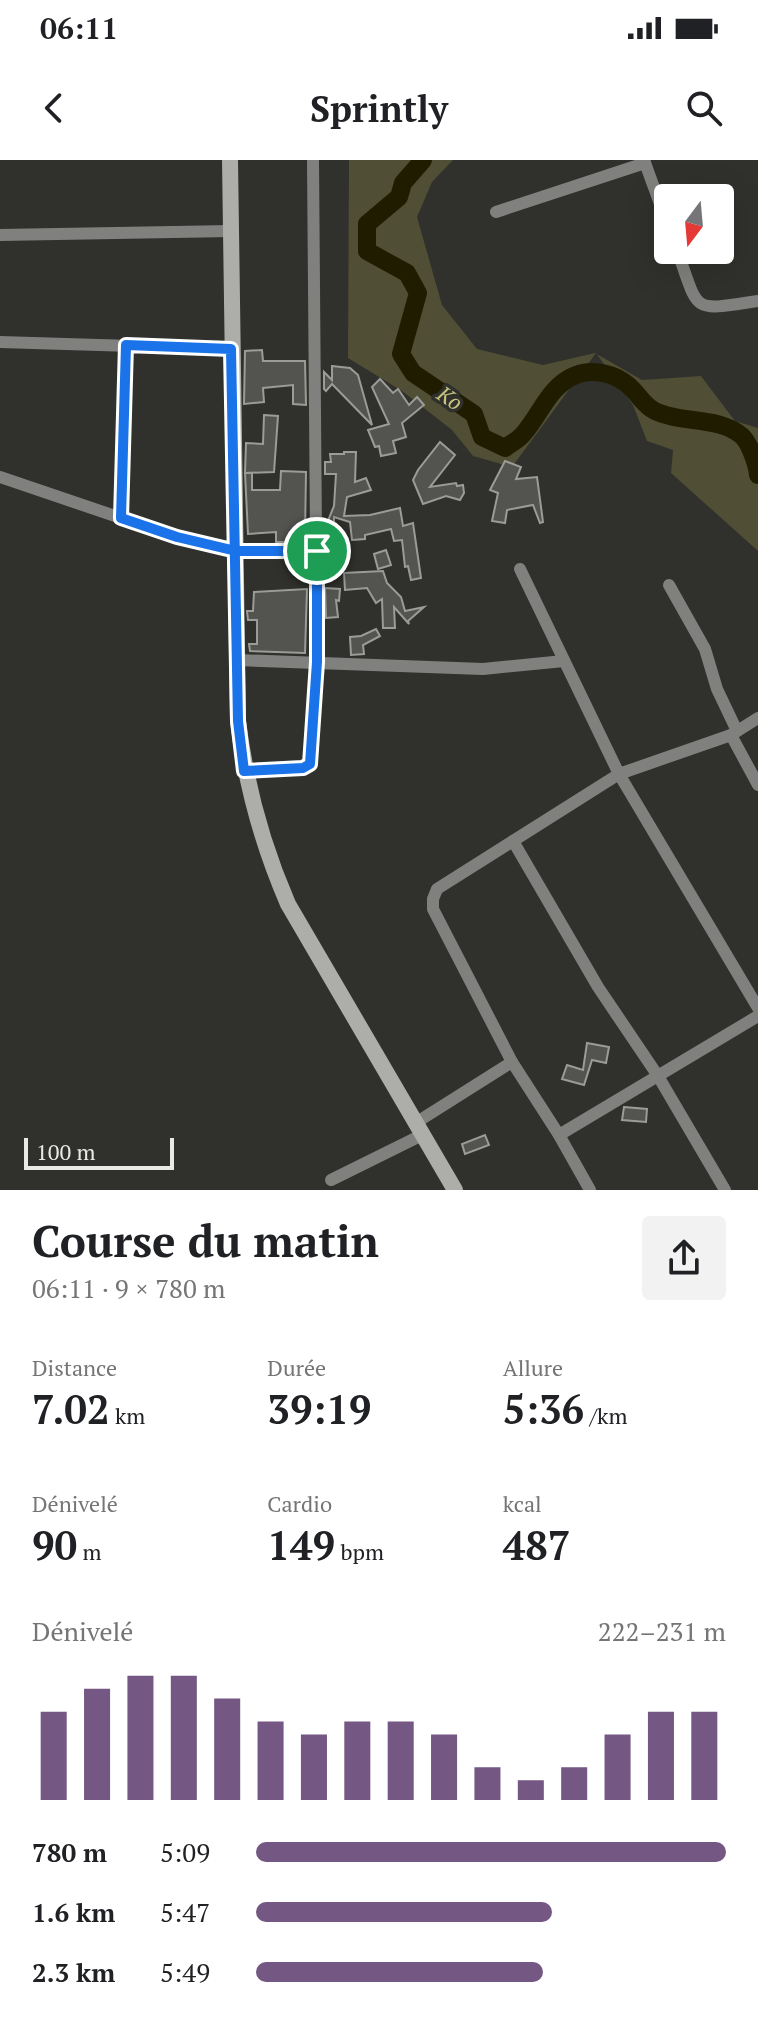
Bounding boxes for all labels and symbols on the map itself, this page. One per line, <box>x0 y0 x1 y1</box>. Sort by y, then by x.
north arrow <box>654 184 734 264</box>
water label: Ko <box>431 378 469 417</box>
pin <box>283 517 351 585</box>
scale bar <box>24 1134 174 1170</box>

